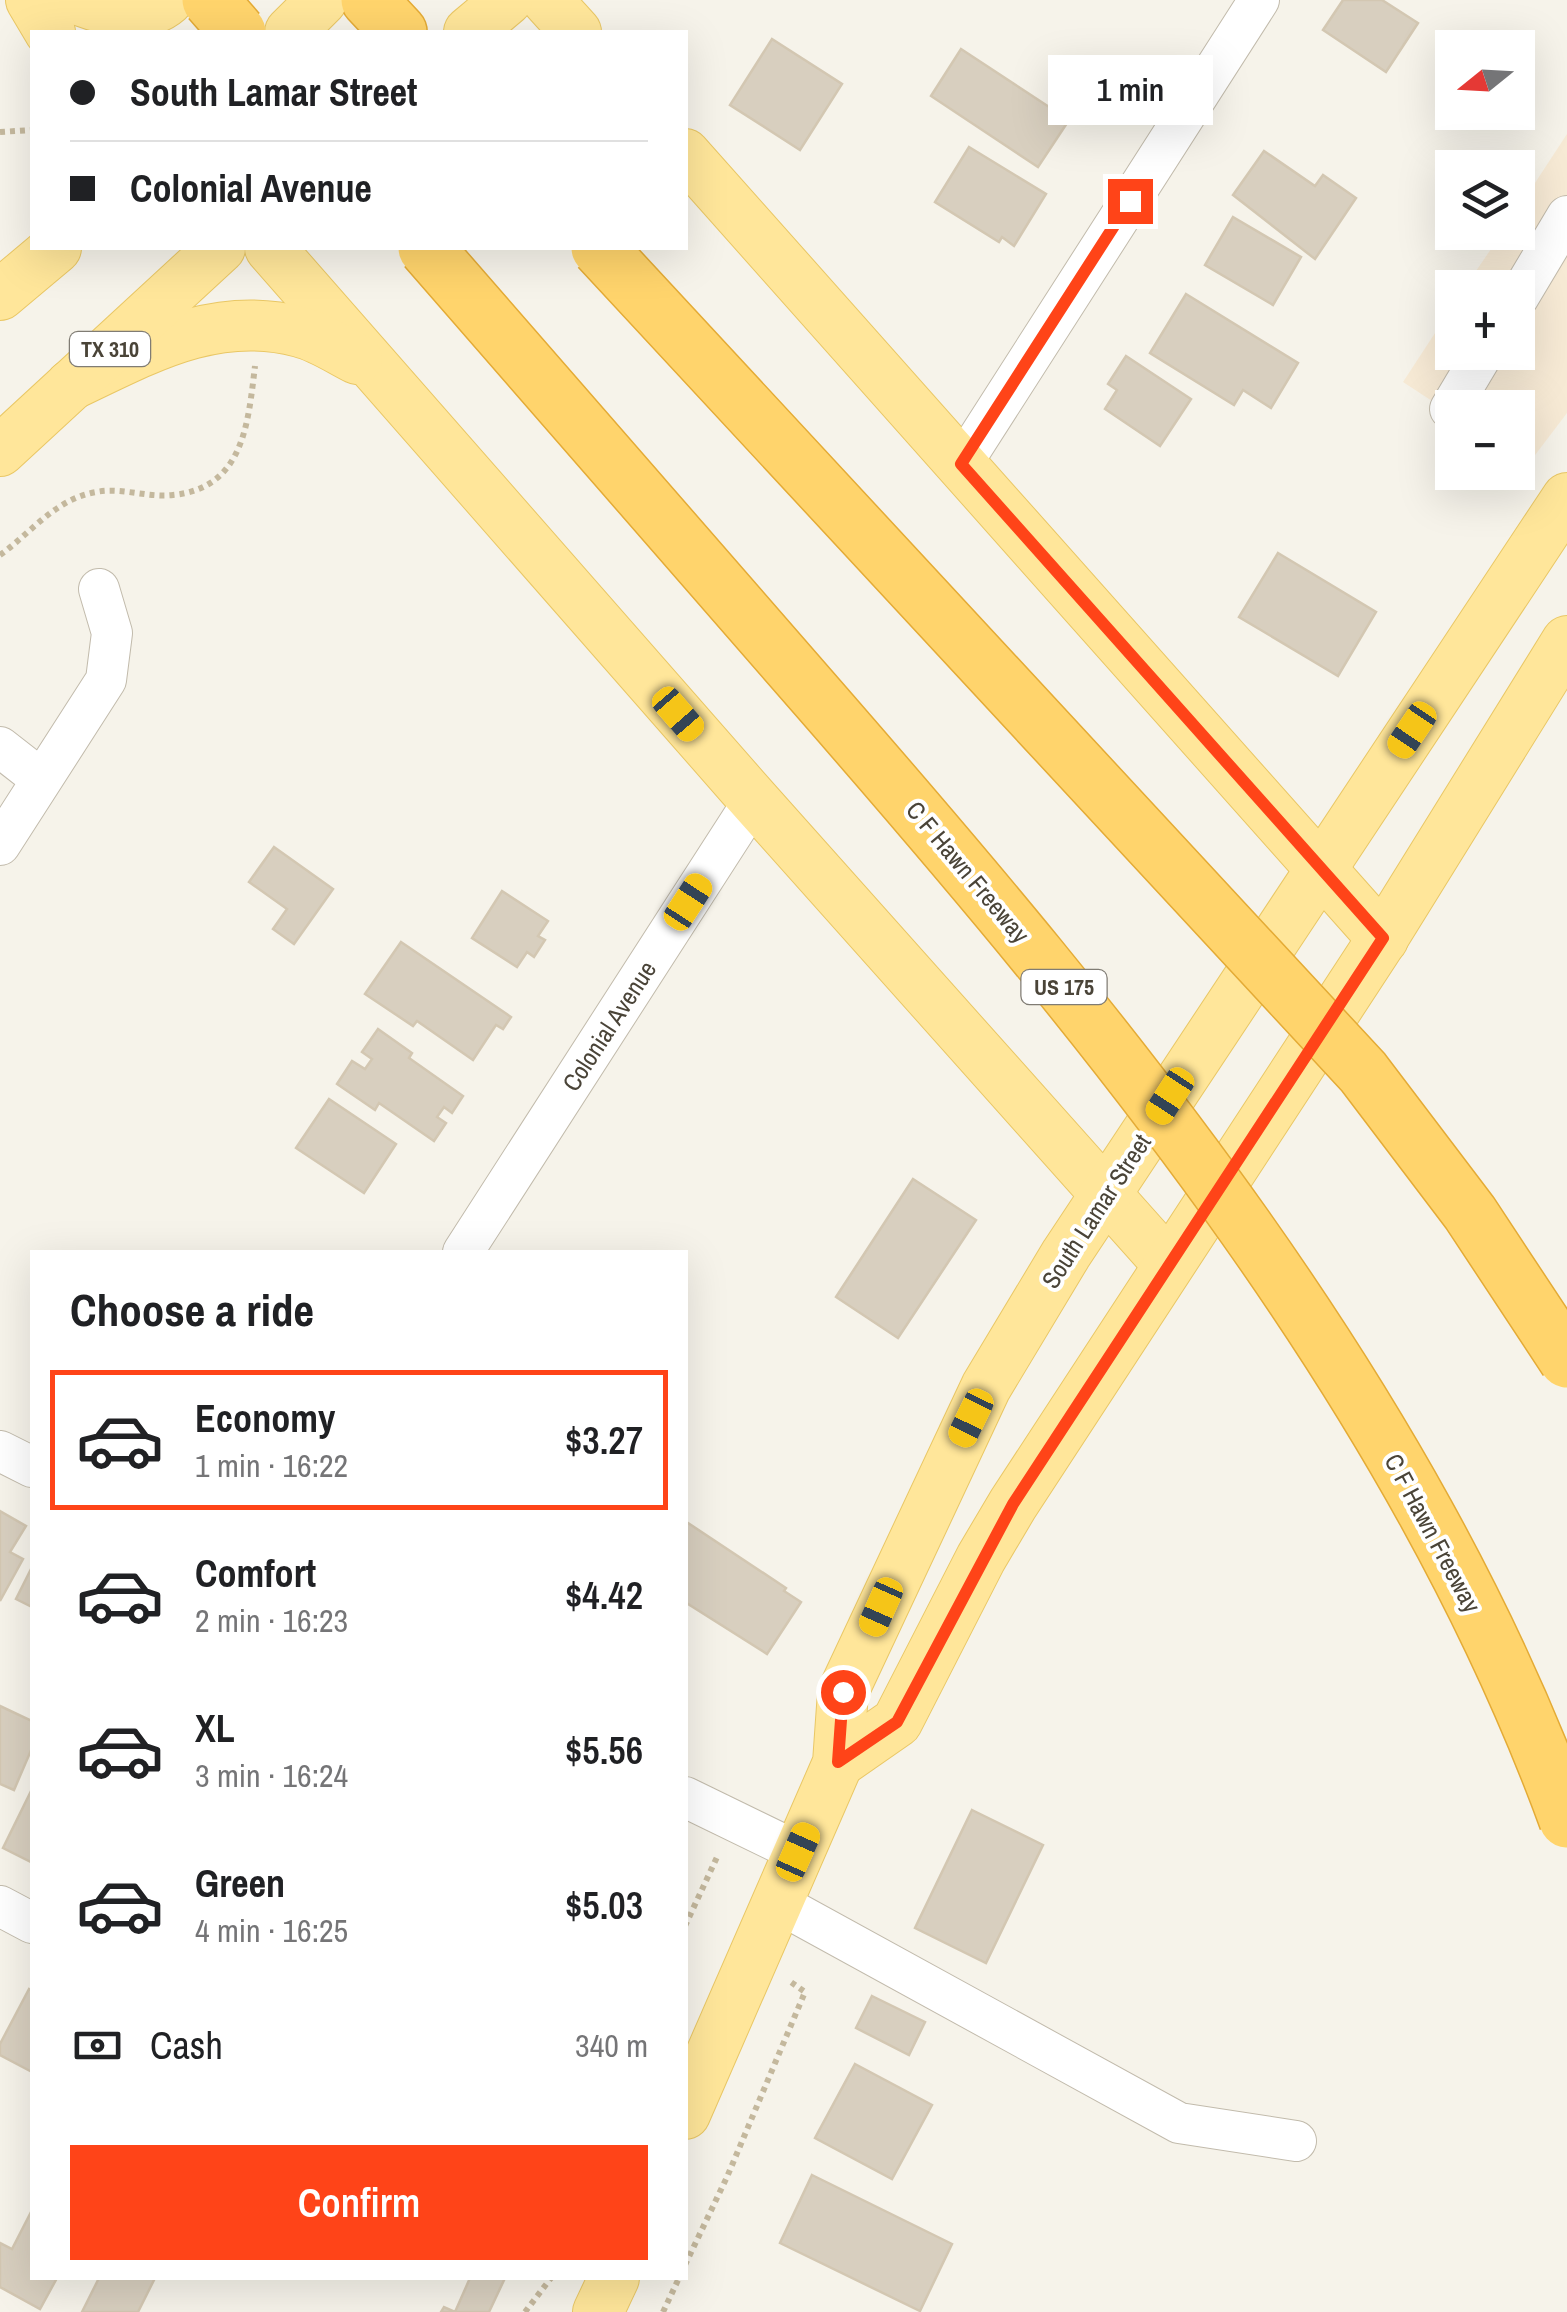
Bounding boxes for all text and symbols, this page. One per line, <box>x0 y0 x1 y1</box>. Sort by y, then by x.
north arrow <box>1435 30 1535 130</box>
map controls <box>1435 30 1535 490</box>
callout: 1 min <box>1048 56 1212 126</box>
text: South Lamar Street <box>130 67 417 118</box>
text: 1 min <box>1097 68 1164 111</box>
button: layers <box>1435 150 1535 250</box>
text: Colonial Avenue <box>130 163 372 214</box>
route end <box>1108 179 1153 224</box>
button: + <box>1435 270 1535 370</box>
road number: TX 310 <box>70 332 150 366</box>
button: − <box>1435 390 1535 490</box>
car <box>647 682 709 746</box>
car <box>1383 697 1441 763</box>
street label: C F Hawn Freeway <box>899 794 1038 951</box>
car <box>659 869 717 935</box>
street label: Colonial Avenue <box>554 954 664 1098</box>
road number: US 175 <box>1022 970 1106 1004</box>
car <box>1141 1063 1199 1129</box>
street label: South Lamar Street <box>1033 1127 1159 1295</box>
text: Choose a ride <box>70 1279 314 1340</box>
car <box>944 1384 998 1452</box>
text: Economy <box>195 1393 335 1444</box>
icon: car <box>75 1395 165 1485</box>
text: $3.27 <box>565 1415 643 1466</box>
text: 1 min · 16:22 <box>195 1444 348 1487</box>
street label: C F Hawn Freeway <box>1377 1448 1490 1619</box>
text: Comfort <box>195 1548 316 1599</box>
icon: car <box>75 1550 165 1640</box>
text: $4.42 <box>565 1570 643 1621</box>
car <box>855 1573 907 1641</box>
text: 2 min · 16:23 <box>195 1599 348 1642</box>
route start <box>821 1670 866 1715</box>
text: XL <box>195 1703 235 1754</box>
icon: car <box>75 1705 165 1795</box>
text: $5.56 <box>565 1725 643 1776</box>
text: 3 min · 16:24 <box>195 1754 348 1797</box>
car <box>772 1818 824 1886</box>
text: Green <box>195 1858 285 1909</box>
icon: car <box>75 1860 165 1950</box>
text: $5.03 <box>565 1880 643 1931</box>
text: 4 min · 16:25 <box>195 1909 348 1952</box>
icon: cash <box>70 2018 125 2073</box>
text: Cash <box>150 2020 223 2071</box>
text: 340 m <box>575 2024 648 2067</box>
button: Confirm <box>70 2145 648 2260</box>

